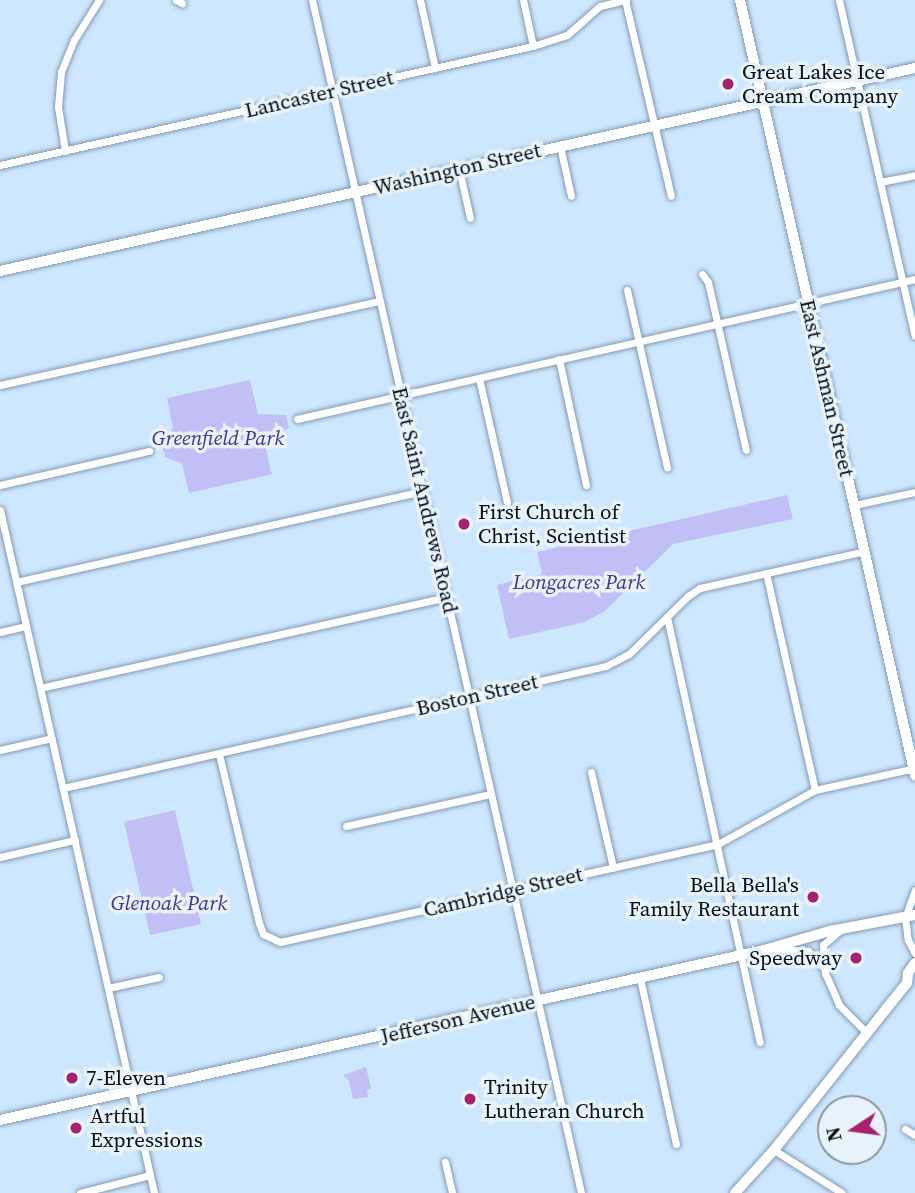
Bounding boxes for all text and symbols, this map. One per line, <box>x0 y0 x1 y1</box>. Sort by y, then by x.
place label: Great Lakes Ice Cream Company <box>742 59 898 109</box>
street label: Lancaster Street <box>242 65 396 123</box>
marker: Great Lakes Ice Cream Company <box>720 76 736 92</box>
street label: Washington Street <box>371 137 543 201</box>
street label: East Ashman Street <box>794 297 860 479</box>
street label: East Saint Andrews Road <box>387 384 463 616</box>
park label: Greenfield Park <box>152 425 284 451</box>
place label: First Church of Christ, Scientist <box>478 499 626 549</box>
marker: First Church of Christ, Scientist <box>456 516 472 532</box>
park label: Longacres Park <box>513 569 645 595</box>
street label: Boston Street <box>414 669 540 721</box>
street label: Cambridge Street <box>421 861 585 923</box>
place label: Bella Bella's Family Restaurant <box>629 872 799 922</box>
marker: Bella Bella's Family Restaurant <box>805 889 821 905</box>
park label: Glenoak Park <box>111 890 227 916</box>
place label: Speedway <box>749 945 842 971</box>
marker: Speedway <box>848 950 864 966</box>
street label: Jefferson Avenue <box>378 989 538 1049</box>
place label: 7-Eleven <box>86 1065 166 1091</box>
marker: 7-Eleven <box>64 1070 80 1086</box>
place label: Trinity Lutheran Church <box>484 1074 645 1124</box>
marker: Trinity Lutheran Church <box>462 1091 478 1107</box>
north arrow <box>817 1095 887 1165</box>
place label: Artful Expressions <box>90 1103 203 1153</box>
marker: Artful Expressions <box>68 1120 84 1136</box>
text: N <box>819 1125 848 1144</box>

